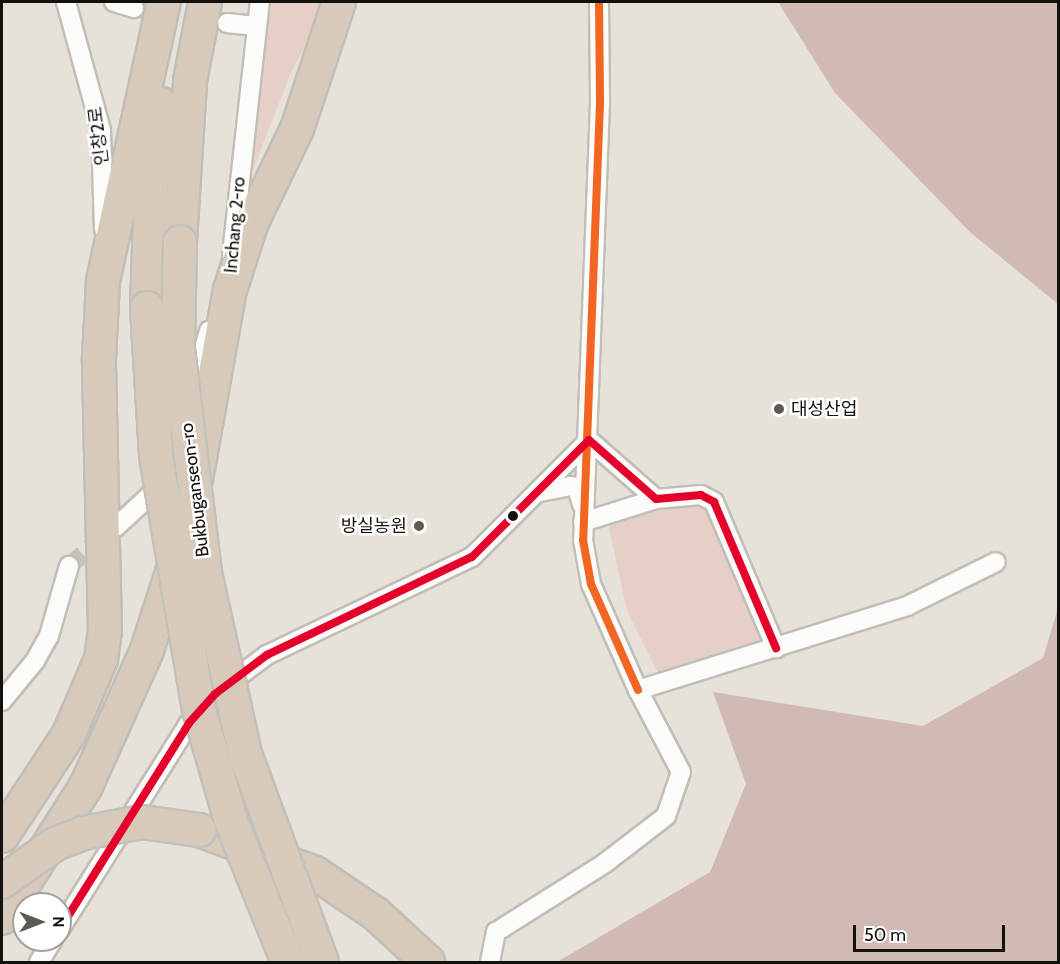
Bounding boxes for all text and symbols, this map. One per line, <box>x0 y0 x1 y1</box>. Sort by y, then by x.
street label: 인창2로 <box>85 105 113 167</box>
street label: Inchang 2-ro <box>220 176 250 274</box>
place label: 대성산업 <box>791 398 857 420</box>
marker: 대성산업 <box>772 402 786 416</box>
street label: Bukbuganseon-ro <box>176 422 214 558</box>
unlabelled marker <box>507 510 519 522</box>
place label: 방실농원 <box>341 515 407 537</box>
marker: 방실농원 <box>412 519 426 533</box>
north arrow <box>12 892 72 952</box>
scale bar <box>856 913 1008 951</box>
text: N <box>49 916 68 928</box>
text: 50 m <box>864 924 906 946</box>

